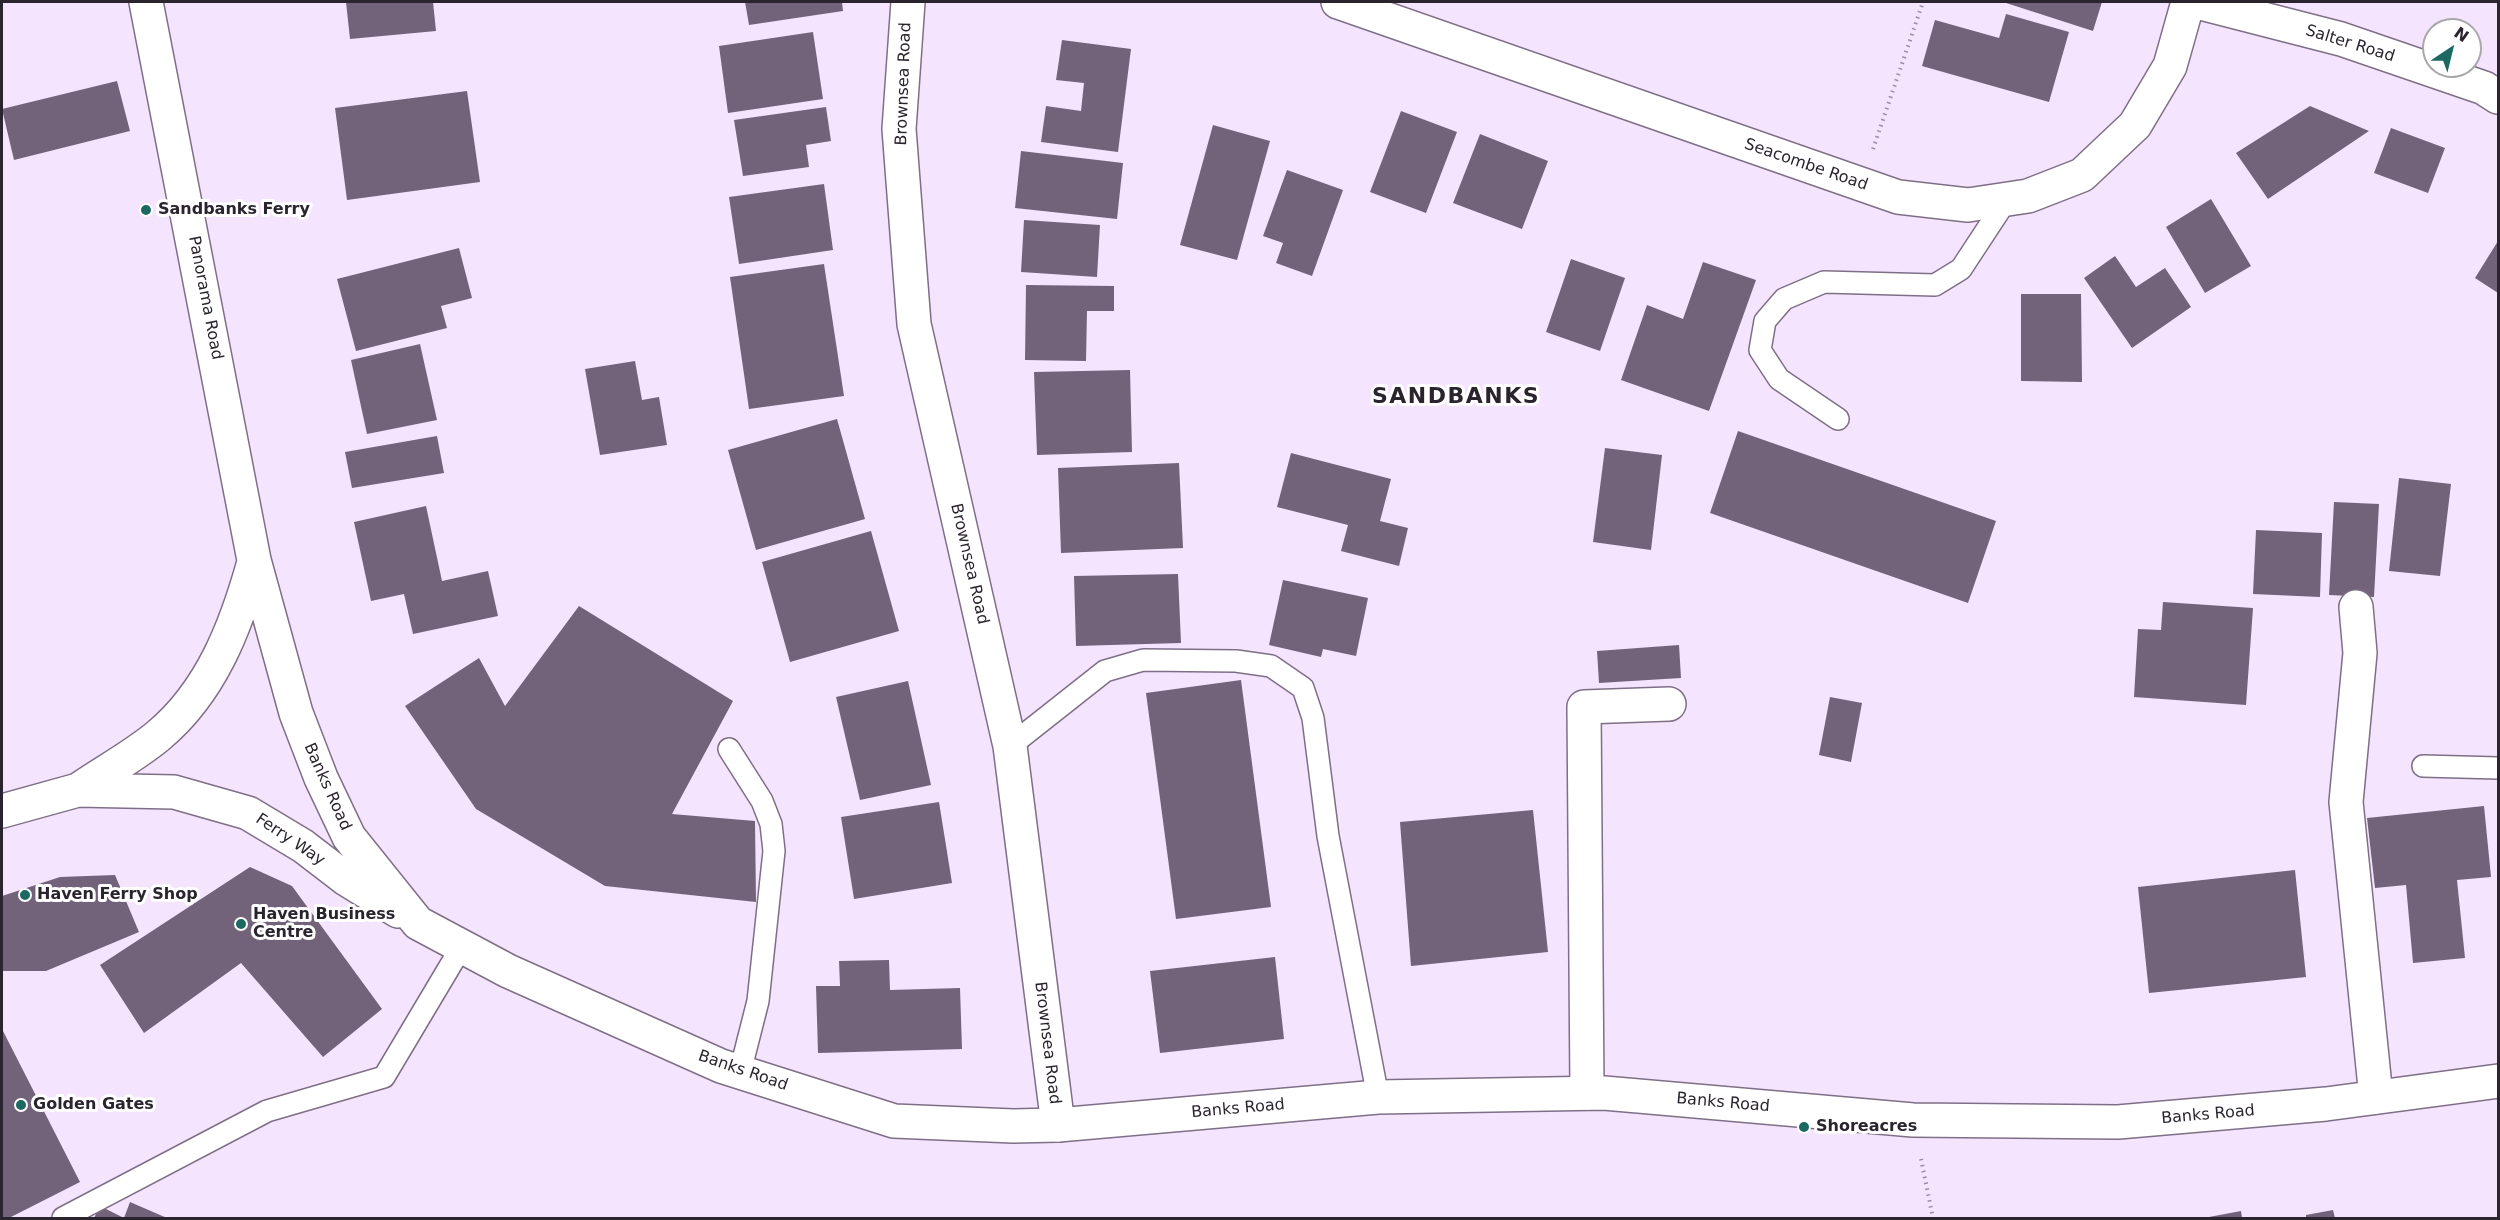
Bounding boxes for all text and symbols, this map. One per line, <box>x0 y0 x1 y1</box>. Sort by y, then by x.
north arrow <box>2422 18 2482 78</box>
street label: Salter Road <box>2303 21 2397 67</box>
street label: Brownsea Road <box>892 22 916 146</box>
text: N <box>2451 23 2472 46</box>
street label: Seacombe Road <box>1742 135 1870 195</box>
place label: Sandbanks Ferry <box>158 200 310 220</box>
marker: Sandbanks Ferry <box>139 203 153 217</box>
street label: Panorama Road <box>184 234 226 362</box>
district label: SANDBANKS <box>1372 384 1540 410</box>
street label: Brownsea Road <box>946 502 992 626</box>
street label: Banks Road <box>299 740 355 834</box>
street label: Ferry Way <box>252 810 328 870</box>
place label: Haven Ferry Shop <box>37 885 198 905</box>
marker: Haven Ferry Shop <box>18 888 32 902</box>
place label: Haven Business Centre <box>253 905 395 943</box>
marker: Haven Business Centre <box>234 917 248 931</box>
street label: Brownsea Road <box>1030 981 1064 1105</box>
street label: Banks Road <box>696 1047 790 1095</box>
street label: Banks Road <box>1675 1089 1771 1117</box>
place label: Golden Gates <box>33 1095 154 1115</box>
street label: Banks Road <box>1190 1095 1286 1123</box>
marker: Golden Gates <box>14 1098 28 1112</box>
street label: Banks Road <box>2160 1101 2256 1129</box>
place label: Shoreacres <box>1816 1117 1917 1137</box>
marker: Shoreacres <box>1797 1120 1811 1134</box>

